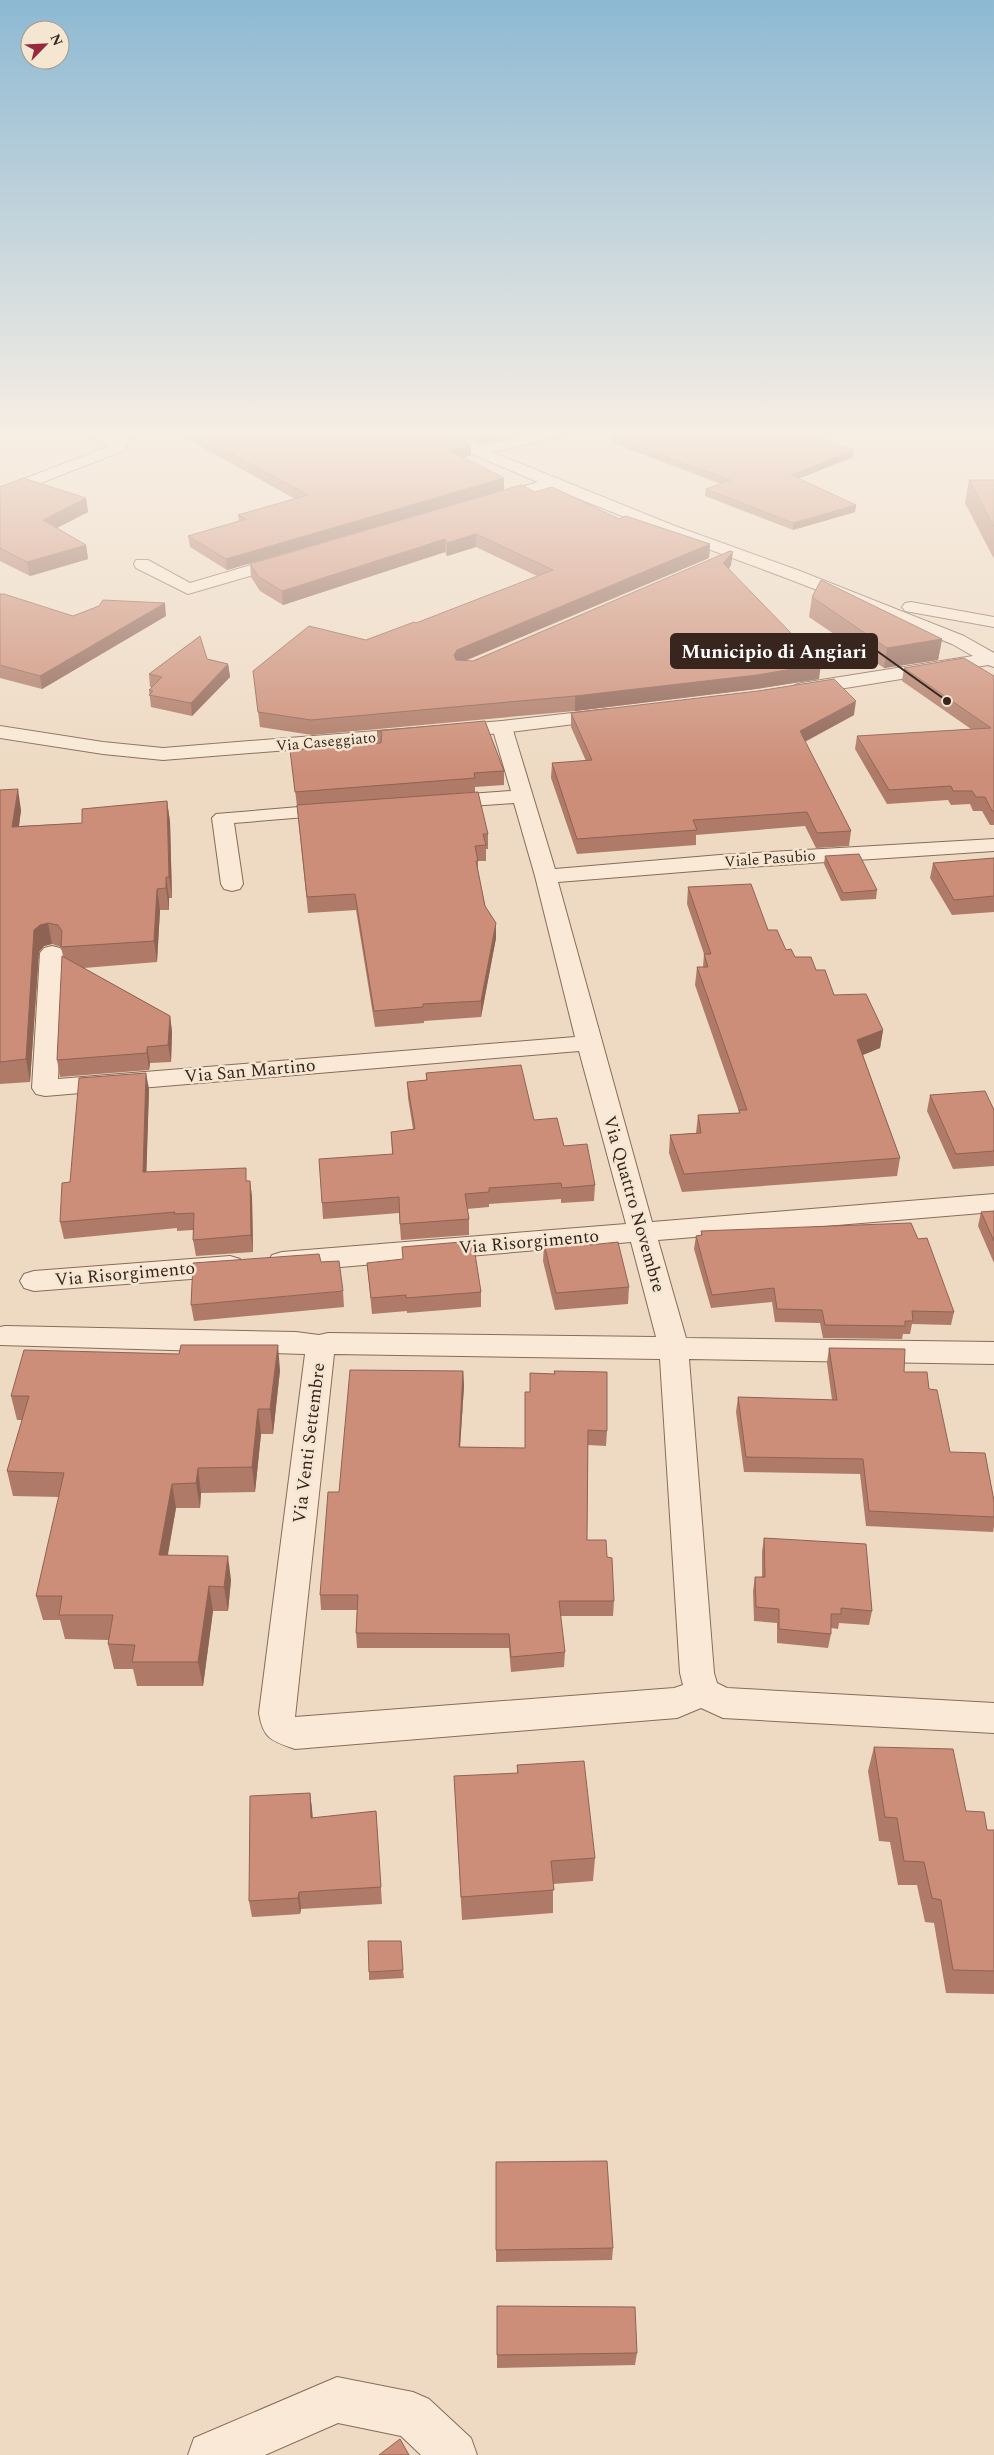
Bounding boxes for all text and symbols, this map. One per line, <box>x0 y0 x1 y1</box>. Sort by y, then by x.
north arrow <box>20 20 70 70</box>
text: N <box>45 30 68 49</box>
callout: Municipio di Angiari <box>671 634 877 668</box>
text: Municipio di Angiari <box>681 638 867 667</box>
street label: Via Caseggiato <box>275 726 377 758</box>
street label: Viale Pasubio <box>724 844 816 874</box>
street label: Via San Martino <box>183 1052 317 1090</box>
street label: Via Quattro Novembre <box>596 1112 672 1296</box>
street label: Via Risorgimento <box>458 1222 600 1262</box>
street label: Via Risorgimento <box>54 1254 196 1294</box>
street label: Via Venti Settembre <box>286 1361 332 1525</box>

